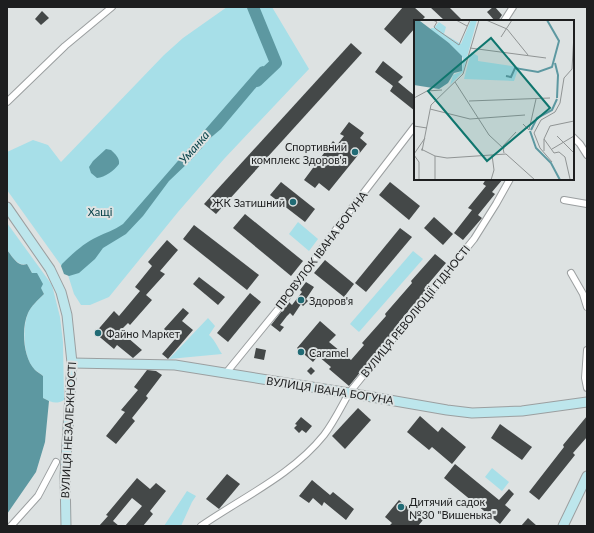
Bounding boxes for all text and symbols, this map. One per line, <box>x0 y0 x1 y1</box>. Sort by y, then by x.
inset map <box>414 20 574 180</box>
water label: Уманка <box>176 128 212 166</box>
place label: Спортивний комплекс Здоров'я <box>251 140 347 166</box>
marker: Спортивний комплекс Здоров'я <box>350 147 360 157</box>
street label: ПРОВУЛОК ІВАНА БОГУНА <box>272 188 370 311</box>
place label: ЖК Затишний <box>212 196 285 209</box>
marker: ЖК Затишний <box>288 197 298 207</box>
park label: Хащі <box>88 205 113 218</box>
street label: ВУЛИЦЯ РЕВОЛЮЦІЇ ГІДНОСТІ <box>358 243 472 379</box>
place label: Здоров'я <box>309 294 353 307</box>
marker: Здоров'я <box>296 295 306 305</box>
place label: Файно Маркет <box>106 327 180 340</box>
marker: Файно Маркет <box>93 328 103 338</box>
place label: Caramel <box>309 346 349 359</box>
marker: Caramel <box>296 347 306 357</box>
street label: ВУЛИЦЯ НЕЗАЛЕЖНОСТІ <box>58 361 78 499</box>
street label: ВУЛИЦЯ ІВАНА БОГУНА <box>265 374 395 407</box>
place label: Дитячий садок №30 "Вишенька" <box>409 495 496 521</box>
marker: Дитячий садок №30 "Вишенька" <box>396 502 406 512</box>

